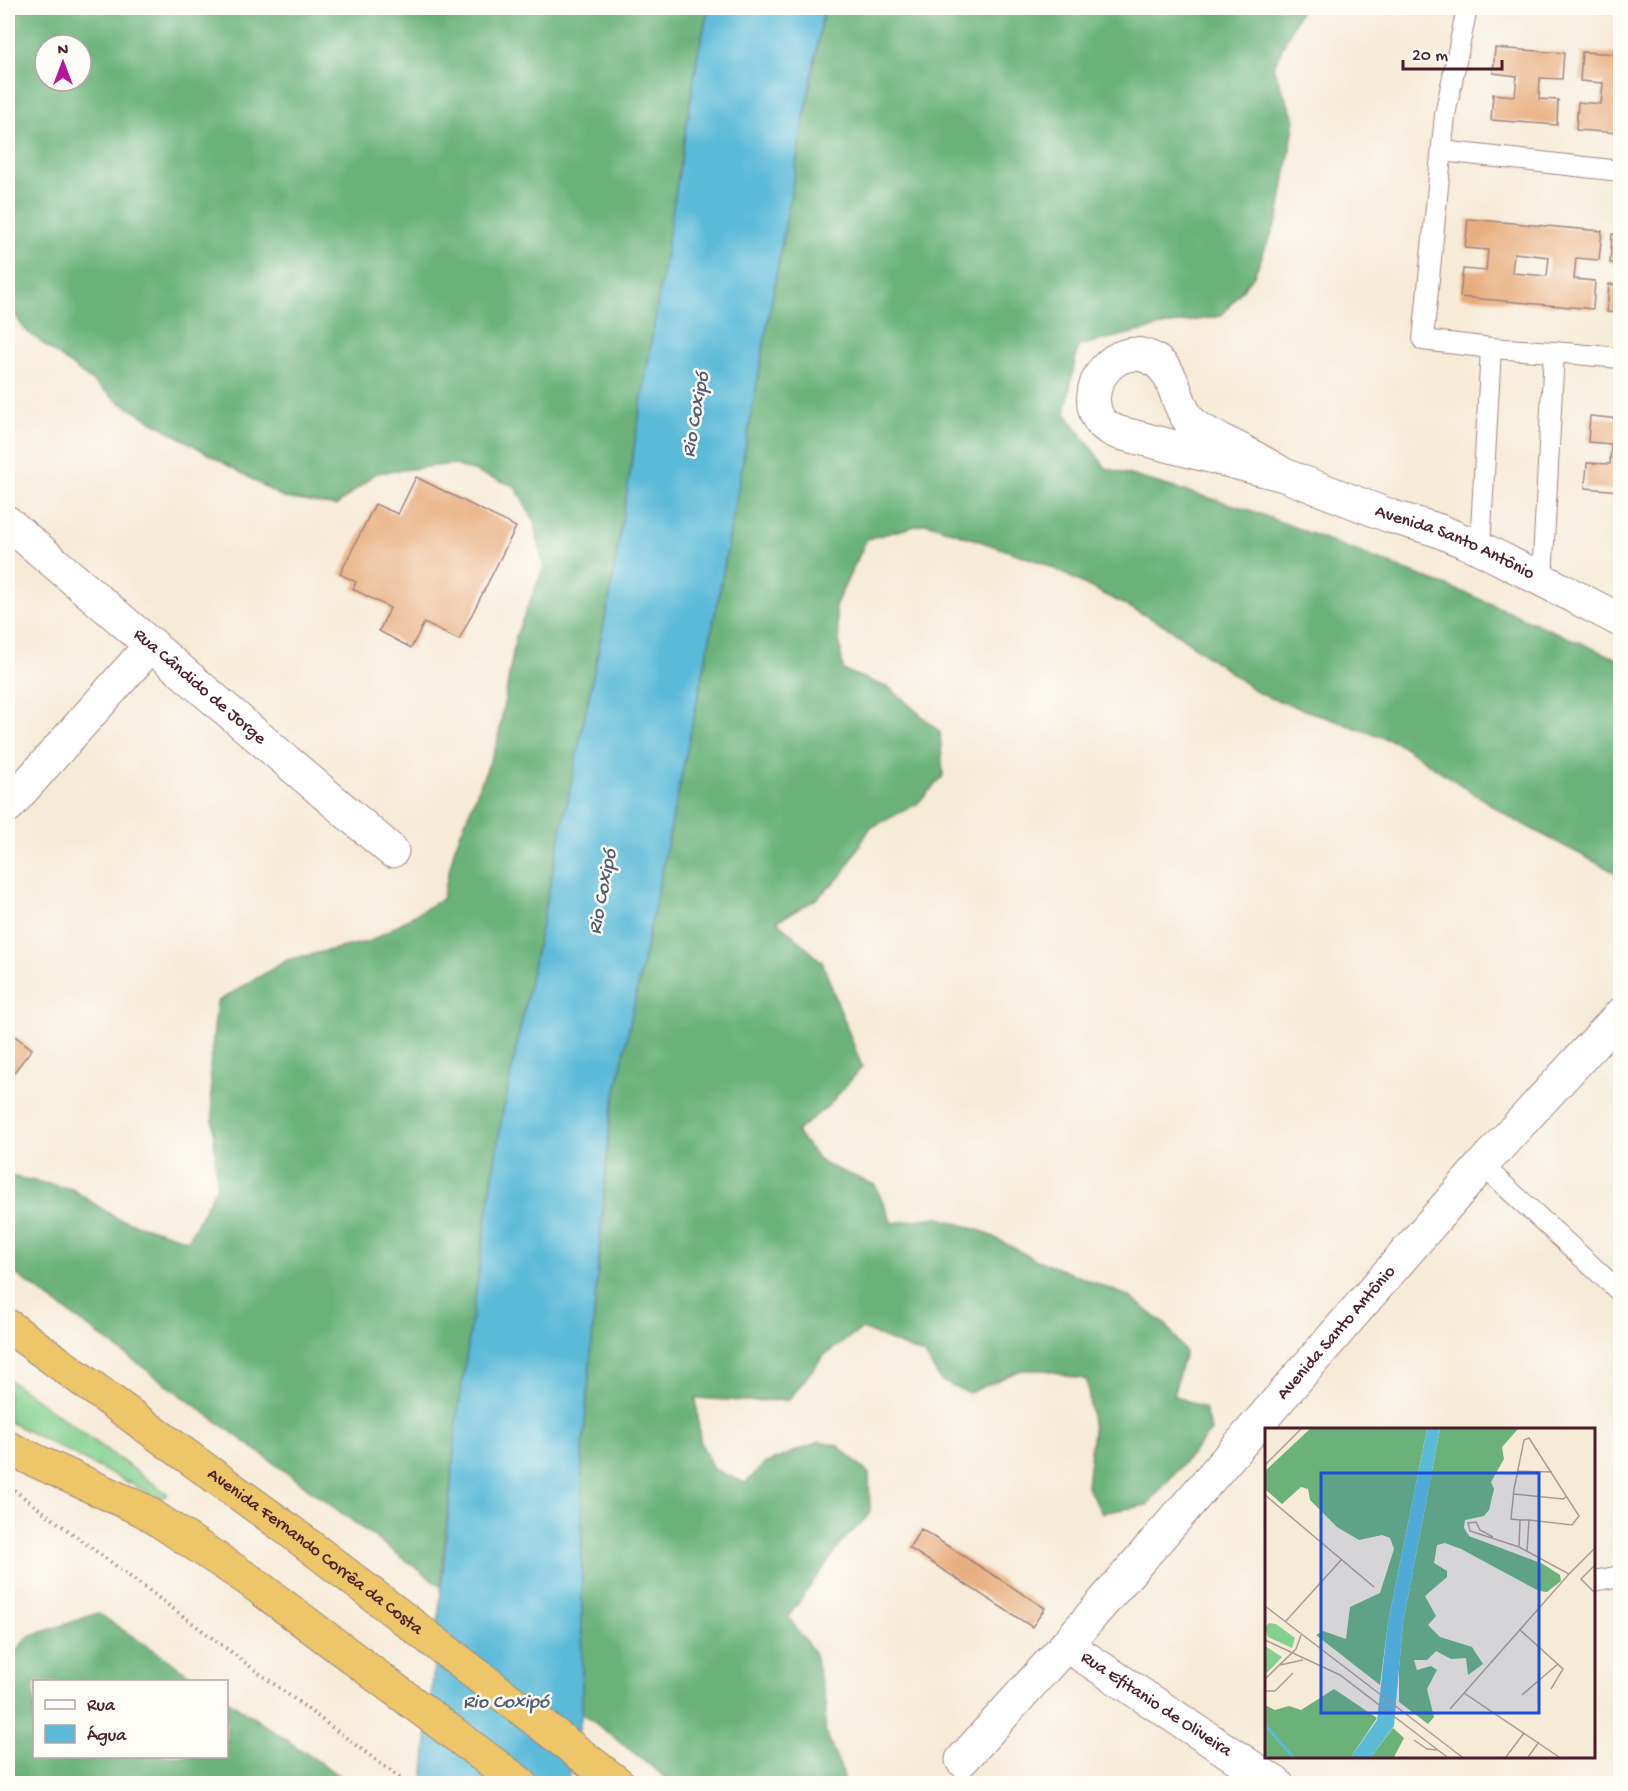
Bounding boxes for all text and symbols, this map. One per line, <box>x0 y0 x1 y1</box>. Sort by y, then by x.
north arrow <box>33 33 93 93</box>
scale bar <box>1403 33 1502 71</box>
text: N <box>58 42 69 61</box>
text: 20 m <box>1412 46 1448 67</box>
water label: Rio Coxipó <box>678 369 716 459</box>
street label: Avenida Santo Antônio <box>1372 501 1538 585</box>
street label: Rua Cândido de Jorge <box>129 624 271 750</box>
water label: Rio Coxipó <box>584 846 624 937</box>
street label: Avenida Santo Antônio <box>1273 1262 1400 1404</box>
inset map <box>1265 1428 1595 1758</box>
street label: Avenida Fernando Corrêa da Costa <box>203 1464 428 1640</box>
street label: Rua Efitanio de Oliveira <box>1077 1647 1237 1762</box>
legend <box>33 1680 228 1758</box>
water label: Rio Coxipó <box>463 1692 551 1715</box>
text: Rua <box>87 1696 116 1717</box>
text: Água <box>87 1725 127 1747</box>

